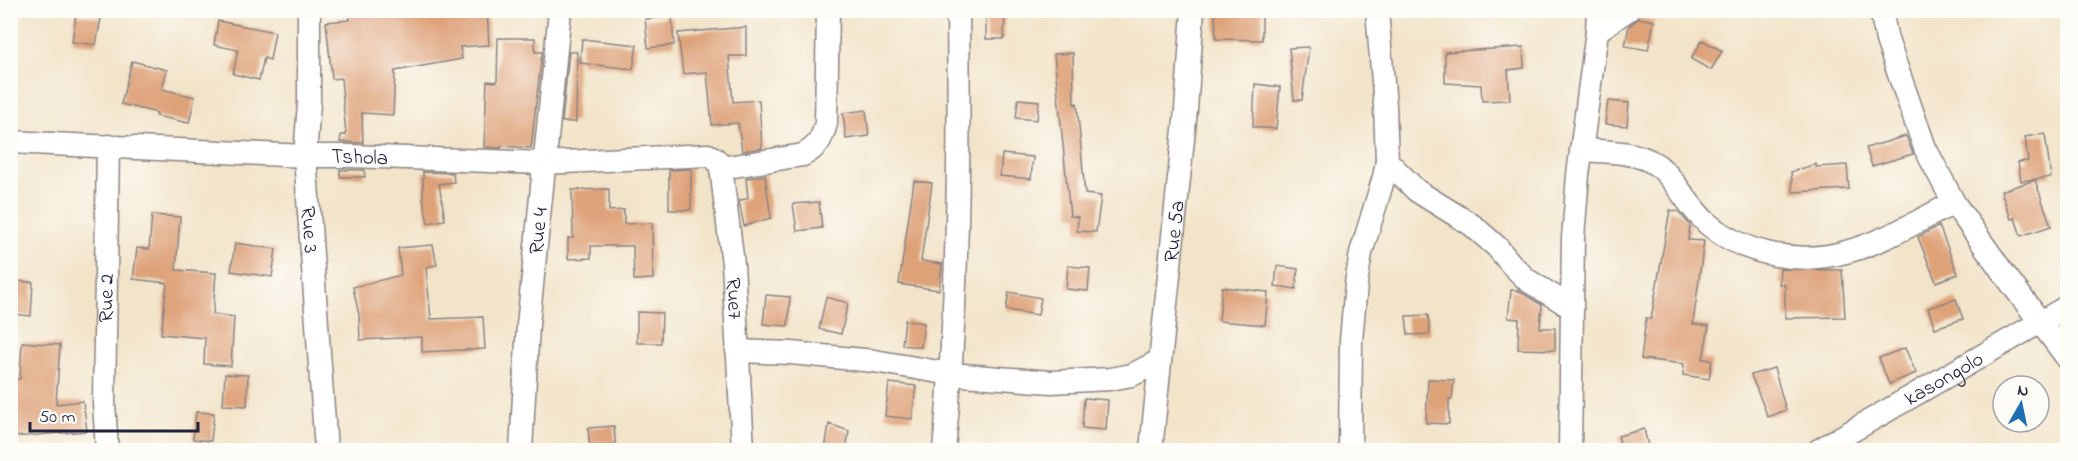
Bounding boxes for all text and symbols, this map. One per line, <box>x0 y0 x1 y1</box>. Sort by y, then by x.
street label: Tshola <box>331 143 389 174</box>
street label: Rue 5a <box>1157 199 1194 264</box>
street label: Rue 3 <box>292 205 325 254</box>
street label: Rue 4 <box>522 206 557 256</box>
street label: Rue 2 <box>92 274 123 323</box>
street label: Rue7 <box>717 277 749 321</box>
street label: kasongolo <box>1900 345 1990 414</box>
north arrow <box>1991 374 2051 434</box>
text: N <box>2016 378 2030 404</box>
scale bar <box>30 395 198 433</box>
text: 50 m <box>39 405 76 431</box>

